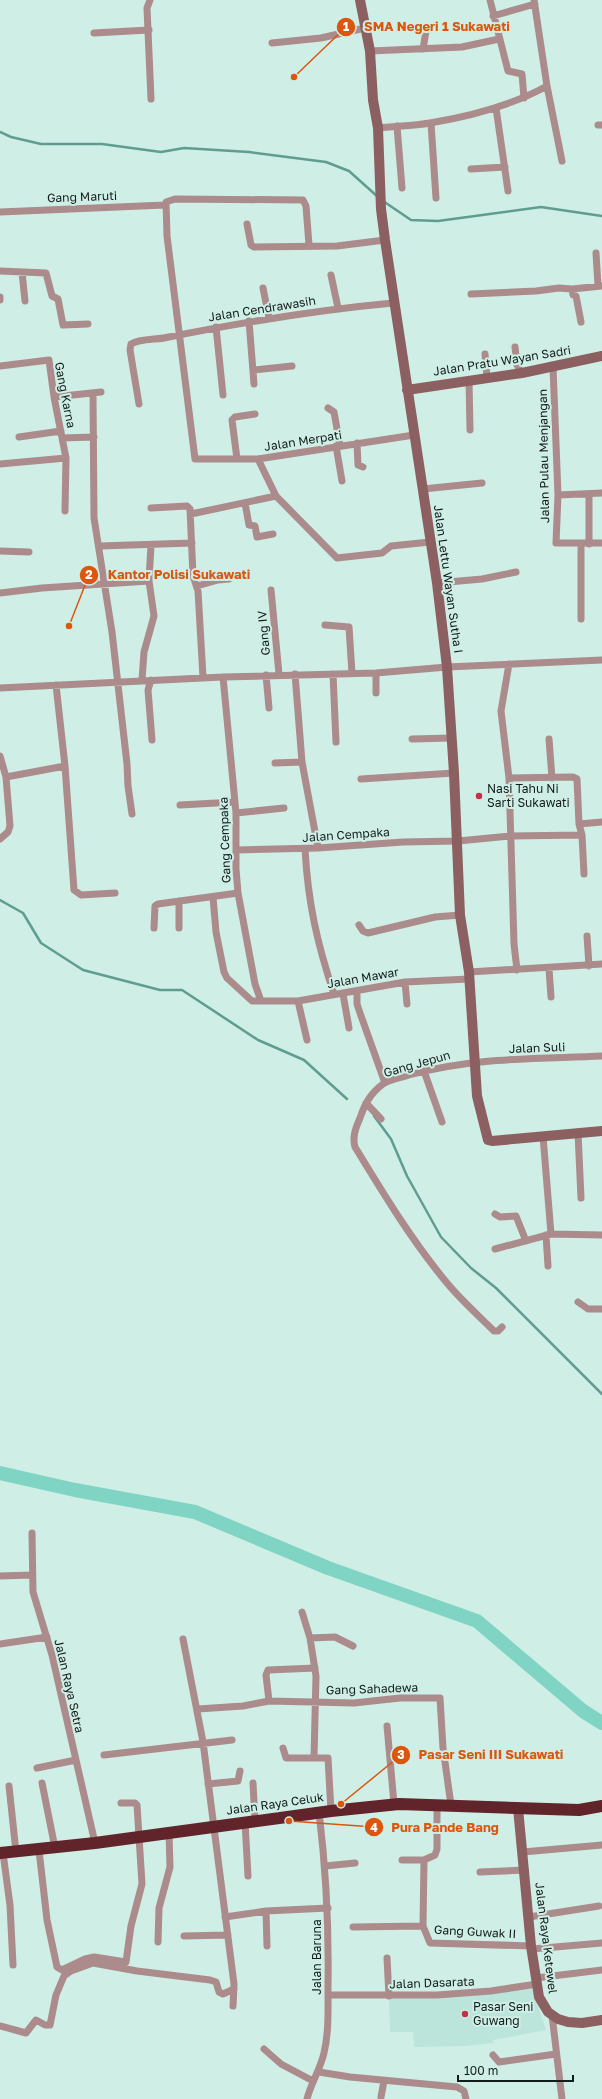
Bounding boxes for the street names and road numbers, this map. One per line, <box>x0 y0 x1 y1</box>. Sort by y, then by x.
street label: Gang Maruti <box>47 188 117 205</box>
street label: Jalan Cendrawasih <box>207 293 317 324</box>
street label: Jalan Pratu Wayan Sadri <box>432 342 572 379</box>
street label: Gang Karna <box>52 361 79 429</box>
street label: Jalan Pulau Menjangan <box>535 389 552 523</box>
street label: Jalan Merpati <box>263 427 343 454</box>
street label: Jalan Lettu Wayan Sutha I <box>431 504 466 654</box>
street label: Gang IV <box>254 610 273 656</box>
street label: Gang Cempaka <box>215 797 234 883</box>
street label: Jalan Cempaka <box>302 824 390 845</box>
street label: Jalan Mawar <box>326 964 400 991</box>
street label: Jalan Suli <box>509 1039 565 1056</box>
street label: Gang Jepun <box>382 1047 452 1080</box>
street label: Jalan Raya Setra <box>51 1637 88 1734</box>
street label: Gang Sahadewa <box>326 1679 418 1698</box>
street label: Jalan Raya Celuk <box>225 1789 325 1818</box>
street label: Jalan Raya Ketewel <box>532 1881 561 1995</box>
street label: Jalan Baruna <box>309 1919 324 1995</box>
street label: Gang Guwak II <box>434 1922 517 1941</box>
street label: Jalan Dasarata <box>389 1974 475 1991</box>

